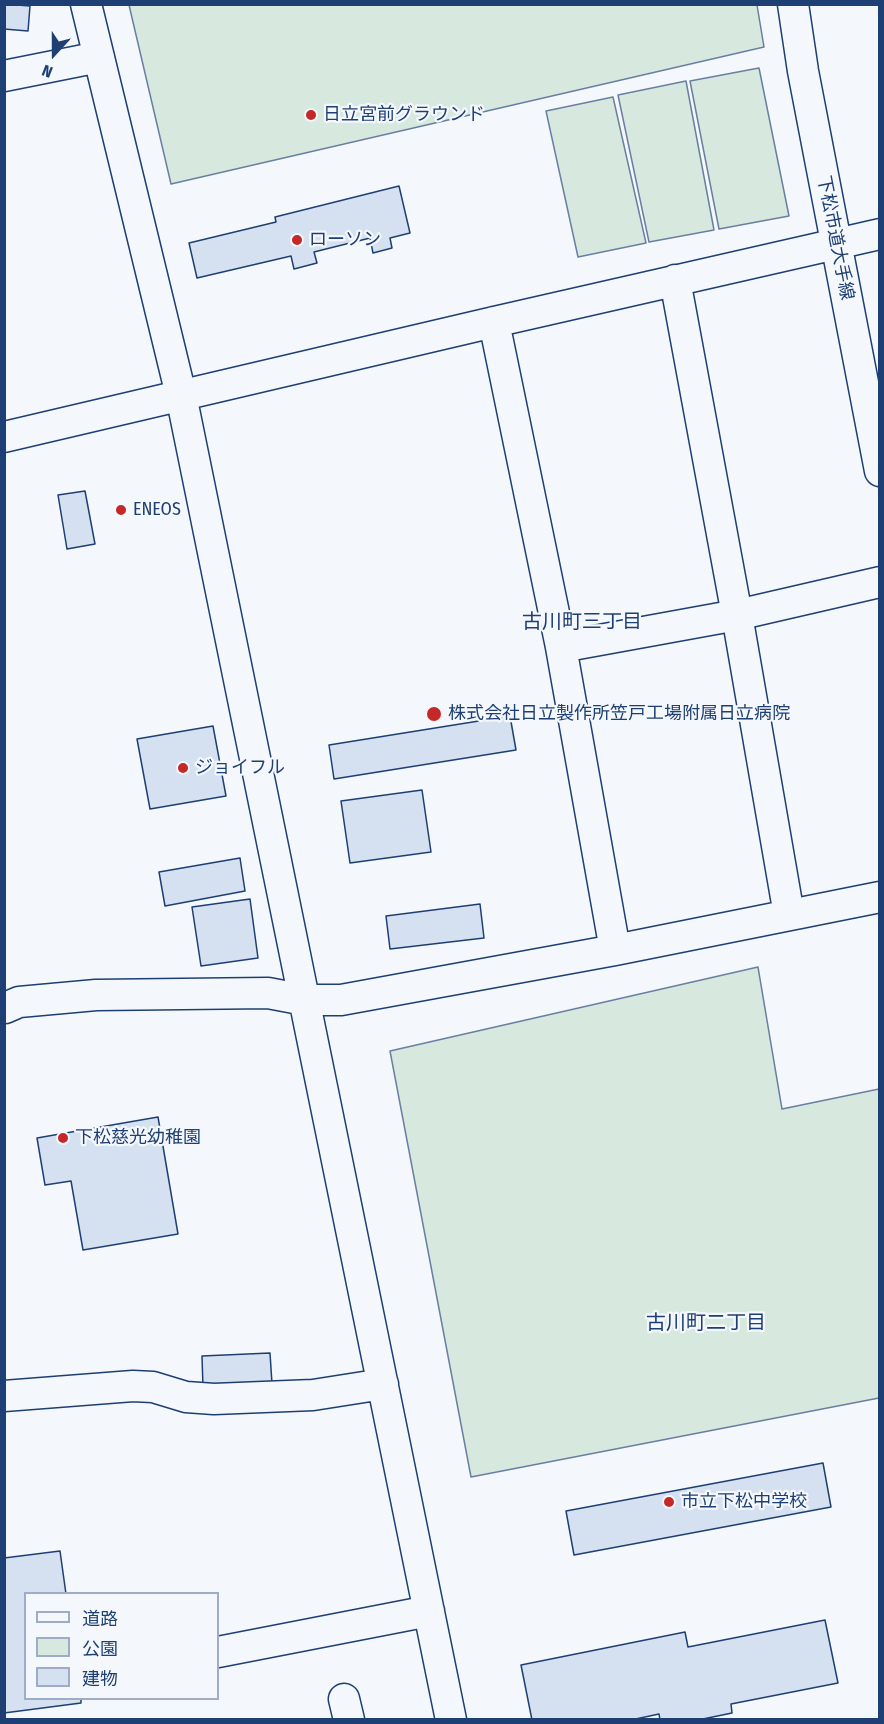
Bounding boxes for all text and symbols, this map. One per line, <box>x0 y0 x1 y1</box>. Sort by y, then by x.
north arrow <box>24 24 84 84</box>
text: N <box>39 61 55 82</box>
place label: 日立宮前グラウンド <box>323 104 485 126</box>
marker: 日立宮前グラウンド <box>304 108 318 122</box>
street label: 下松市道大手線 <box>812 174 858 302</box>
place label: ローソン <box>309 229 381 251</box>
marker: ローソン <box>290 233 304 247</box>
place label: ENEOS <box>133 499 181 521</box>
marker: ENEOS <box>114 503 128 517</box>
district label: 古川町三丁目 <box>522 610 642 634</box>
place label: 株式会社日立製作所笠戸工場附属日立病院 <box>448 703 790 725</box>
marker: 株式会社日立製作所笠戸工場附属日立病院 <box>425 705 443 723</box>
place label: ジョイフル <box>195 757 285 779</box>
marker: ジョイフル <box>176 761 190 775</box>
place label: 下松慈光幼稚園 <box>75 1127 201 1149</box>
marker: 下松慈光幼稚園 <box>56 1131 70 1145</box>
district label: 古川町二丁目 <box>646 1311 766 1335</box>
place label: 市立下松中学校 <box>681 1491 807 1513</box>
marker: 市立下松中学校 <box>662 1495 676 1509</box>
legend <box>24 1592 219 1700</box>
text: 道路 <box>82 1608 118 1630</box>
text: 公園 <box>82 1638 118 1660</box>
text: 建物 <box>82 1668 118 1690</box>

